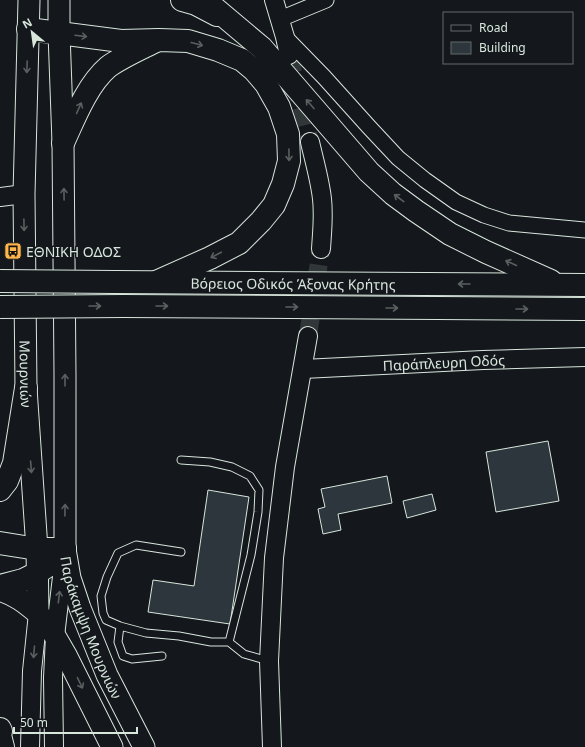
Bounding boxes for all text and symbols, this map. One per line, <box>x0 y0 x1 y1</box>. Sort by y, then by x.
north arrow <box>12 12 52 52</box>
legend <box>443 12 573 64</box>
text: N <box>19 14 34 32</box>
text: Road <box>479 19 508 36</box>
one-way arrow <box>74 32 87 40</box>
text: Building <box>479 39 526 56</box>
one-way arrow <box>191 41 204 48</box>
one-way arrow <box>24 60 31 73</box>
one-way arrow <box>306 98 315 109</box>
one-way arrow <box>76 102 83 114</box>
one-way arrow <box>285 148 293 161</box>
one-way arrow <box>60 188 68 201</box>
one-way arrow <box>393 194 404 202</box>
one-way arrow <box>20 218 28 231</box>
bus stop icon: ΕΘΝΙΚΗ ΟΔΟΣ <box>3 241 23 261</box>
place label: ΕΘΝΙΚΗ ΟΔΟΣ <box>26 242 121 261</box>
one-way arrow <box>210 252 222 259</box>
one-way arrow <box>505 259 517 266</box>
street label: Βόρειος Οδικός Άξονας Κρήτης <box>190 273 396 293</box>
one-way arrow <box>458 280 471 288</box>
one-way arrow <box>88 302 101 310</box>
one-way arrow <box>155 303 168 310</box>
one-way arrow <box>285 303 298 311</box>
one-way arrow <box>385 304 398 312</box>
one-way arrow <box>515 305 528 313</box>
street label: Μουρνιών <box>16 340 37 408</box>
street label: Παράπλευρη Οδός <box>382 350 505 375</box>
one-way arrow <box>61 374 69 387</box>
one-way arrow <box>28 460 35 473</box>
one-way arrow <box>61 504 69 517</box>
street label: Παράκαμψη Μουρνιών <box>57 555 127 702</box>
one-way arrow <box>56 591 63 604</box>
one-way arrow <box>30 645 38 658</box>
one-way arrow <box>76 676 84 688</box>
scale bar <box>14 709 137 735</box>
text: 50 m <box>20 714 48 731</box>

